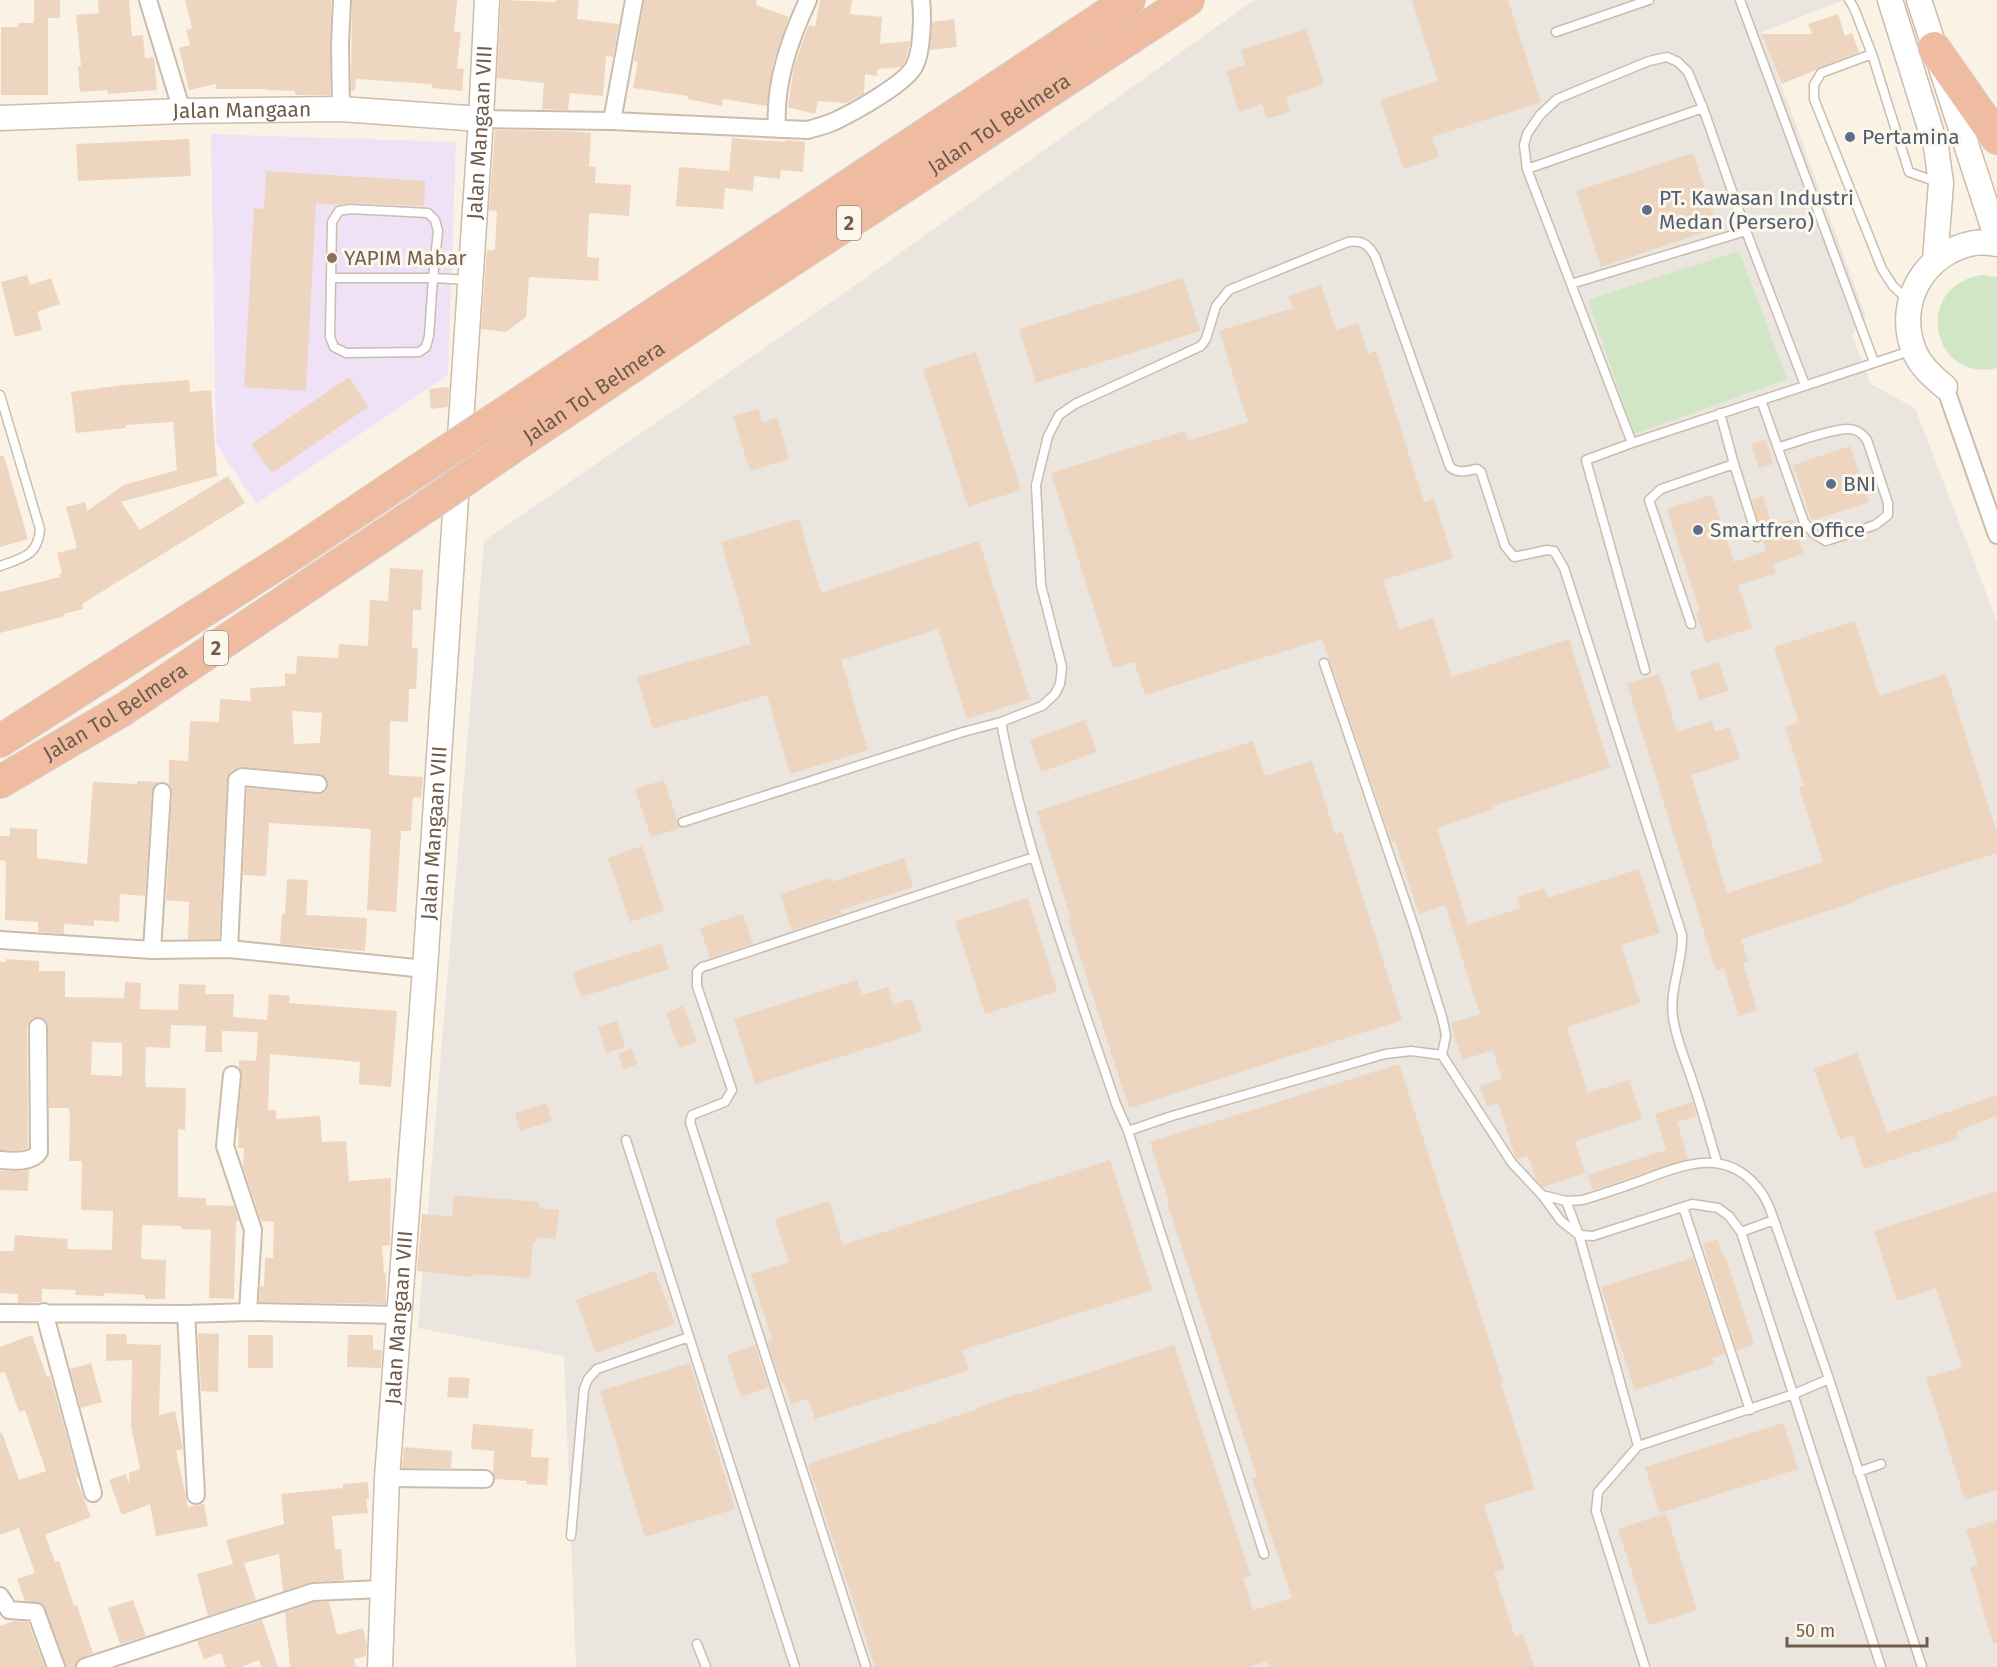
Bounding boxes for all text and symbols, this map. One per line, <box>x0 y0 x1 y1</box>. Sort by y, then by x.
street label: Jalan Mangaan VIII <box>461 45 498 220</box>
street label: Jalan Tol Belmera <box>923 68 1075 180</box>
street label: Jalan Mangaan <box>172 96 311 124</box>
place label: Pertamina <box>1862 124 1960 150</box>
marker: Pertamina <box>1843 130 1857 144</box>
place label: PT. Kawasan Industri Medan (Persero) <box>1659 185 1854 235</box>
marker: PT. Kawasan Industri Medan (Persero) <box>1640 203 1654 217</box>
road number: 2 <box>837 206 861 240</box>
place label: YAPIM Mabar <box>344 245 466 271</box>
marker: YAPIM Mabar <box>325 251 339 265</box>
street label: Jalan Tol Belmera <box>518 335 670 449</box>
place label: BNI <box>1843 471 1876 497</box>
marker: BNI <box>1824 477 1838 491</box>
place label: Smartfren Office <box>1710 517 1865 543</box>
marker: Smartfren Office <box>1691 523 1705 537</box>
road number: 2 <box>204 631 228 665</box>
street label: Jalan Tol Belmera <box>38 657 193 767</box>
street label: Jalan Mangaan VIII <box>415 745 453 921</box>
street label: Jalan Mangaan VIII <box>380 1230 418 1406</box>
scale bar <box>1787 1610 1926 1648</box>
text: 50 m <box>1796 1620 1835 1642</box>

